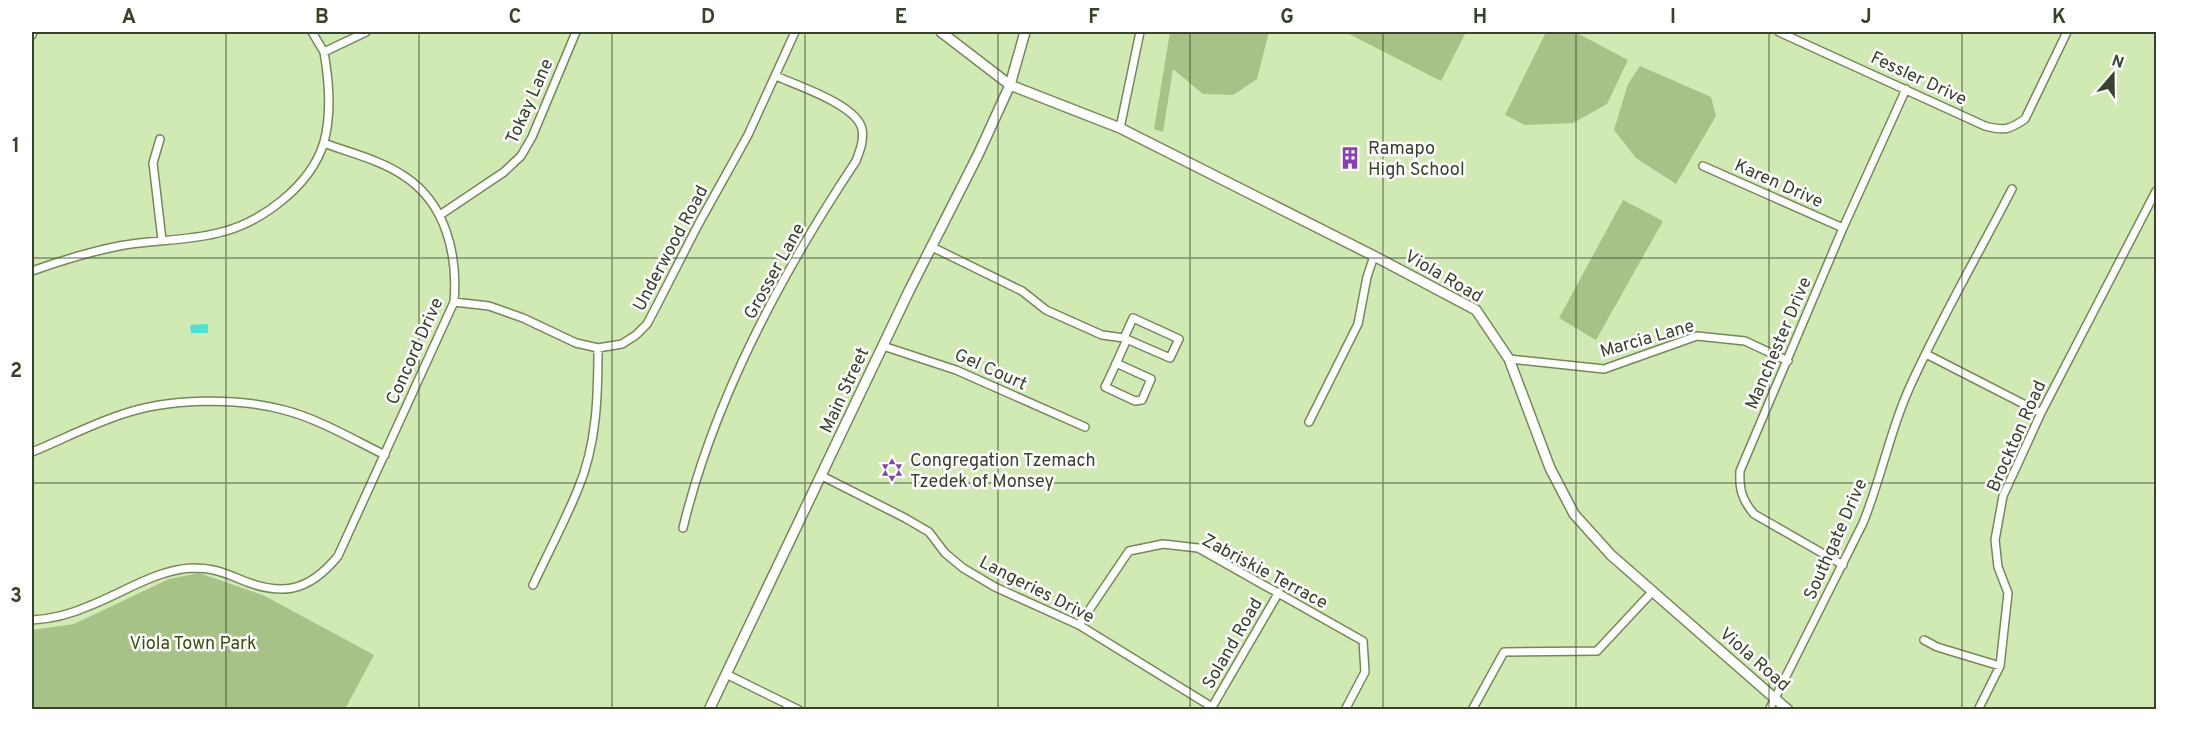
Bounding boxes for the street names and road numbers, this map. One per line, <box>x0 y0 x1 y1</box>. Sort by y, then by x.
street label: Fessler Drive <box>1867 47 1970 112</box>
street label: Tokay Lane <box>501 55 559 148</box>
street label: Karen Drive <box>1730 155 1826 214</box>
street label: Underwood Road <box>628 182 714 316</box>
street label: Grosser Lane <box>739 220 811 324</box>
street label: Viola Road <box>1400 246 1486 309</box>
street label: Manchester Drive <box>1741 274 1818 413</box>
street label: Concord Drive <box>382 295 449 409</box>
street label: Marcia Lane <box>1597 315 1697 364</box>
street label: Main Street <box>816 344 875 437</box>
street label: Gel Court <box>950 344 1030 397</box>
street label: Brockton Road <box>1983 377 2052 496</box>
street label: Southgate Drive <box>1799 475 1873 604</box>
street label: Zabriskie Terrace <box>1197 529 1331 615</box>
street label: Langeries Drive <box>975 551 1098 629</box>
street label: Soland Road <box>1198 594 1269 693</box>
street label: Viola Road <box>1714 623 1794 697</box>

